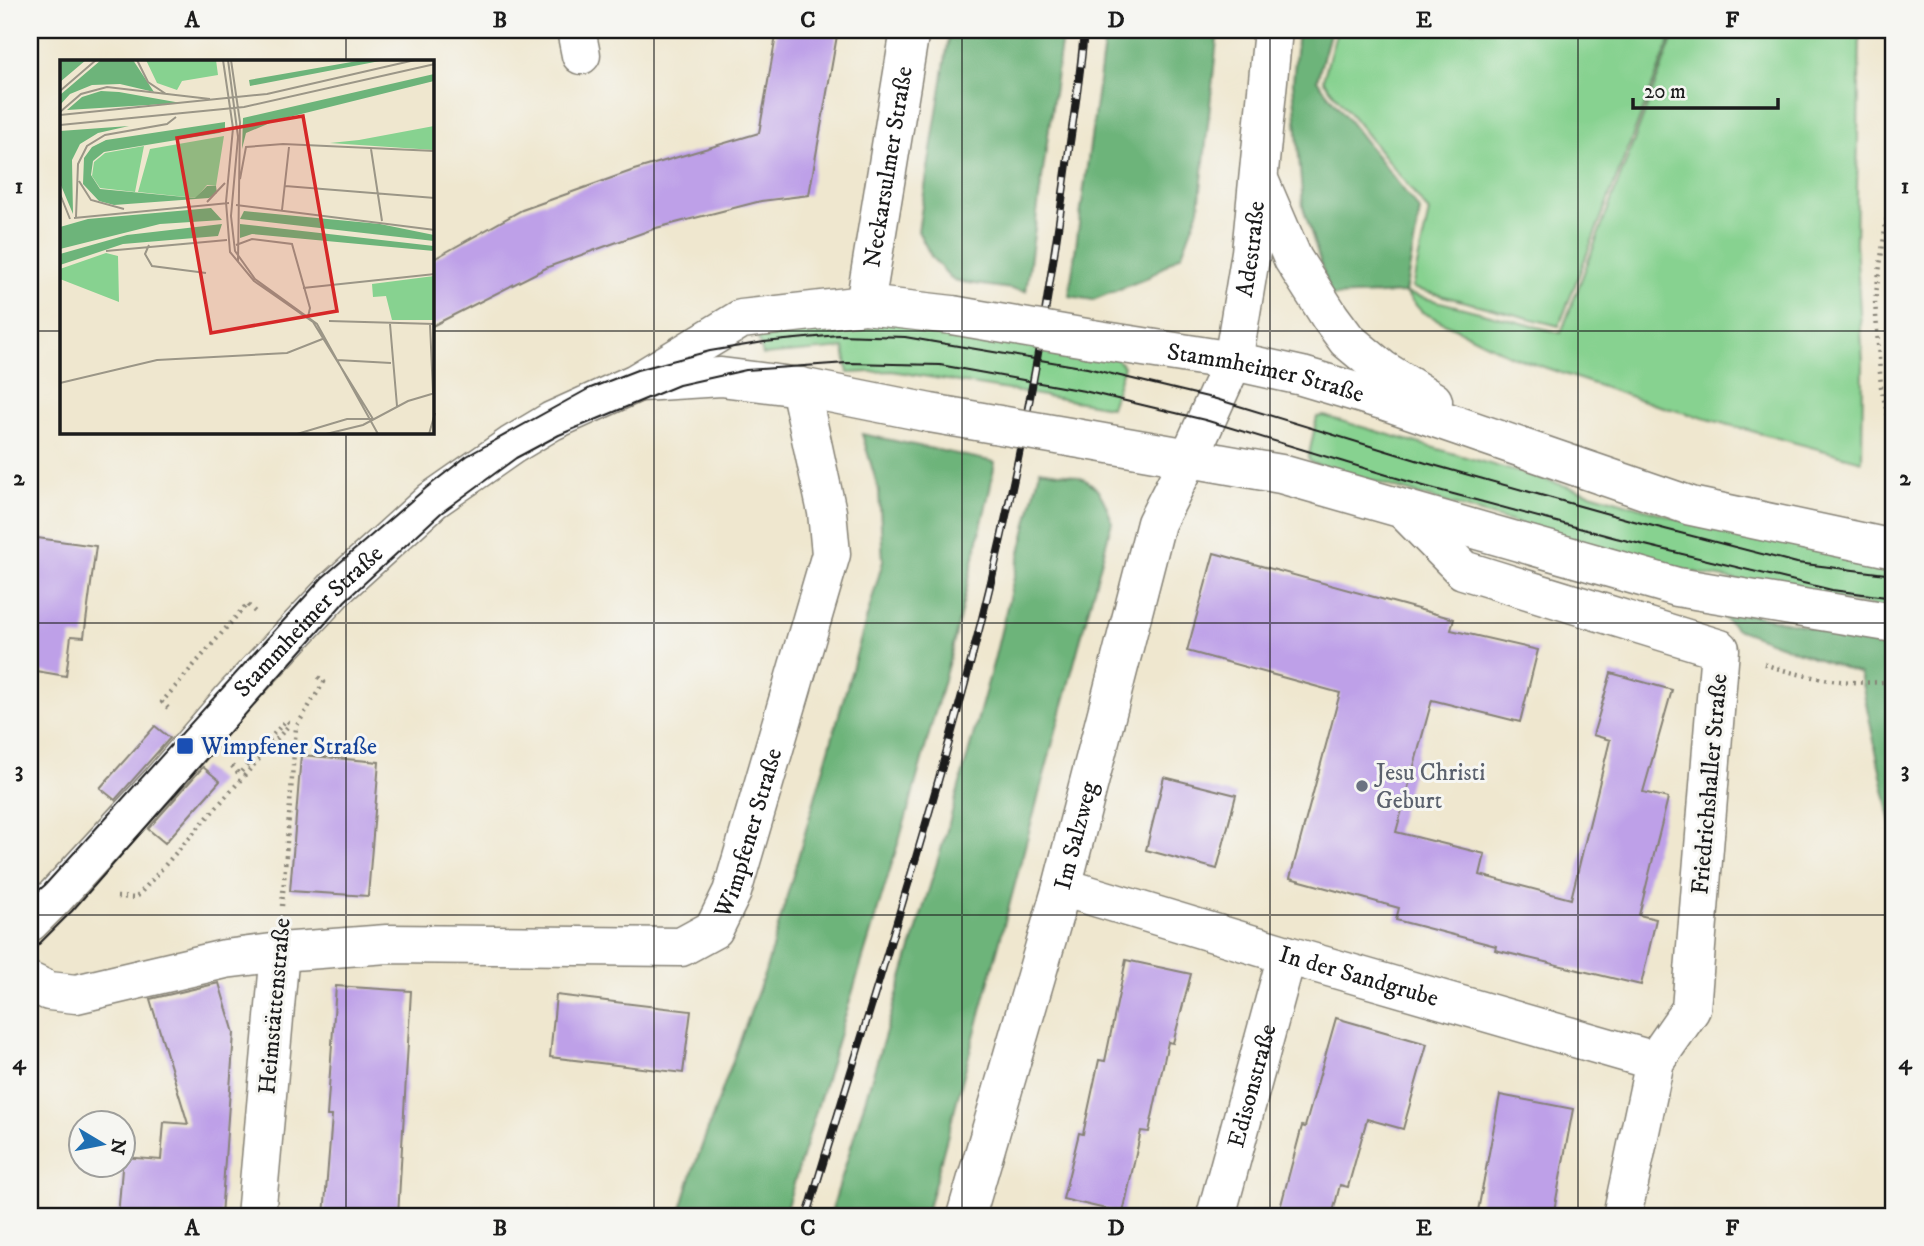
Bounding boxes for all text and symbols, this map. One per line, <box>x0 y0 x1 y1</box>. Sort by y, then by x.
text: A <box>184 6 201 35</box>
text: B <box>493 6 507 35</box>
text: C <box>800 6 816 35</box>
text: D <box>1107 6 1125 35</box>
text: E <box>1416 6 1432 35</box>
text: F <box>1725 6 1740 35</box>
inset map <box>60 60 434 434</box>
street label: Neckarsulmer Straße <box>857 64 920 270</box>
scale bar <box>1633 66 1779 110</box>
text: 20 m <box>1644 79 1686 105</box>
text: 1 <box>15 172 23 201</box>
text: 1 <box>1901 172 1909 201</box>
street label: Adestraße <box>1230 200 1272 299</box>
street label: Stammheimer Straße <box>1165 337 1368 410</box>
text: 2 <box>13 464 25 493</box>
text: 2 <box>1899 464 1911 493</box>
street label: Stammheimer Straße <box>228 539 389 704</box>
street label: Friedrichshaller Straße <box>1685 672 1735 896</box>
place label: Wimpfener Straße <box>200 732 377 762</box>
marker: Wimpfener Straße <box>175 736 195 756</box>
street label: Wimpfener Straße <box>707 745 789 924</box>
text: 3 <box>15 756 23 785</box>
text: 3 <box>1901 756 1909 785</box>
place label: Jesu Christi Geburt <box>1374 758 1485 816</box>
street label: Im Salzweg <box>1048 778 1105 893</box>
marker: Jesu Christi Geburt <box>1354 778 1370 794</box>
street label: Heimstättenstraße <box>252 917 298 1096</box>
street label: In der Sandgrube <box>1275 940 1442 1014</box>
street label: Edisonstraße <box>1221 1021 1284 1151</box>
text: 4 <box>12 1048 27 1077</box>
text: 4 <box>1898 1048 1913 1077</box>
north arrow <box>66 1110 136 1180</box>
text: N <box>105 1137 130 1157</box>
text: A <box>184 1214 201 1243</box>
text: B <box>493 1214 507 1243</box>
text: C <box>800 1214 816 1243</box>
text: D <box>1107 1214 1125 1243</box>
text: E <box>1416 1214 1432 1243</box>
text: F <box>1725 1214 1740 1243</box>

